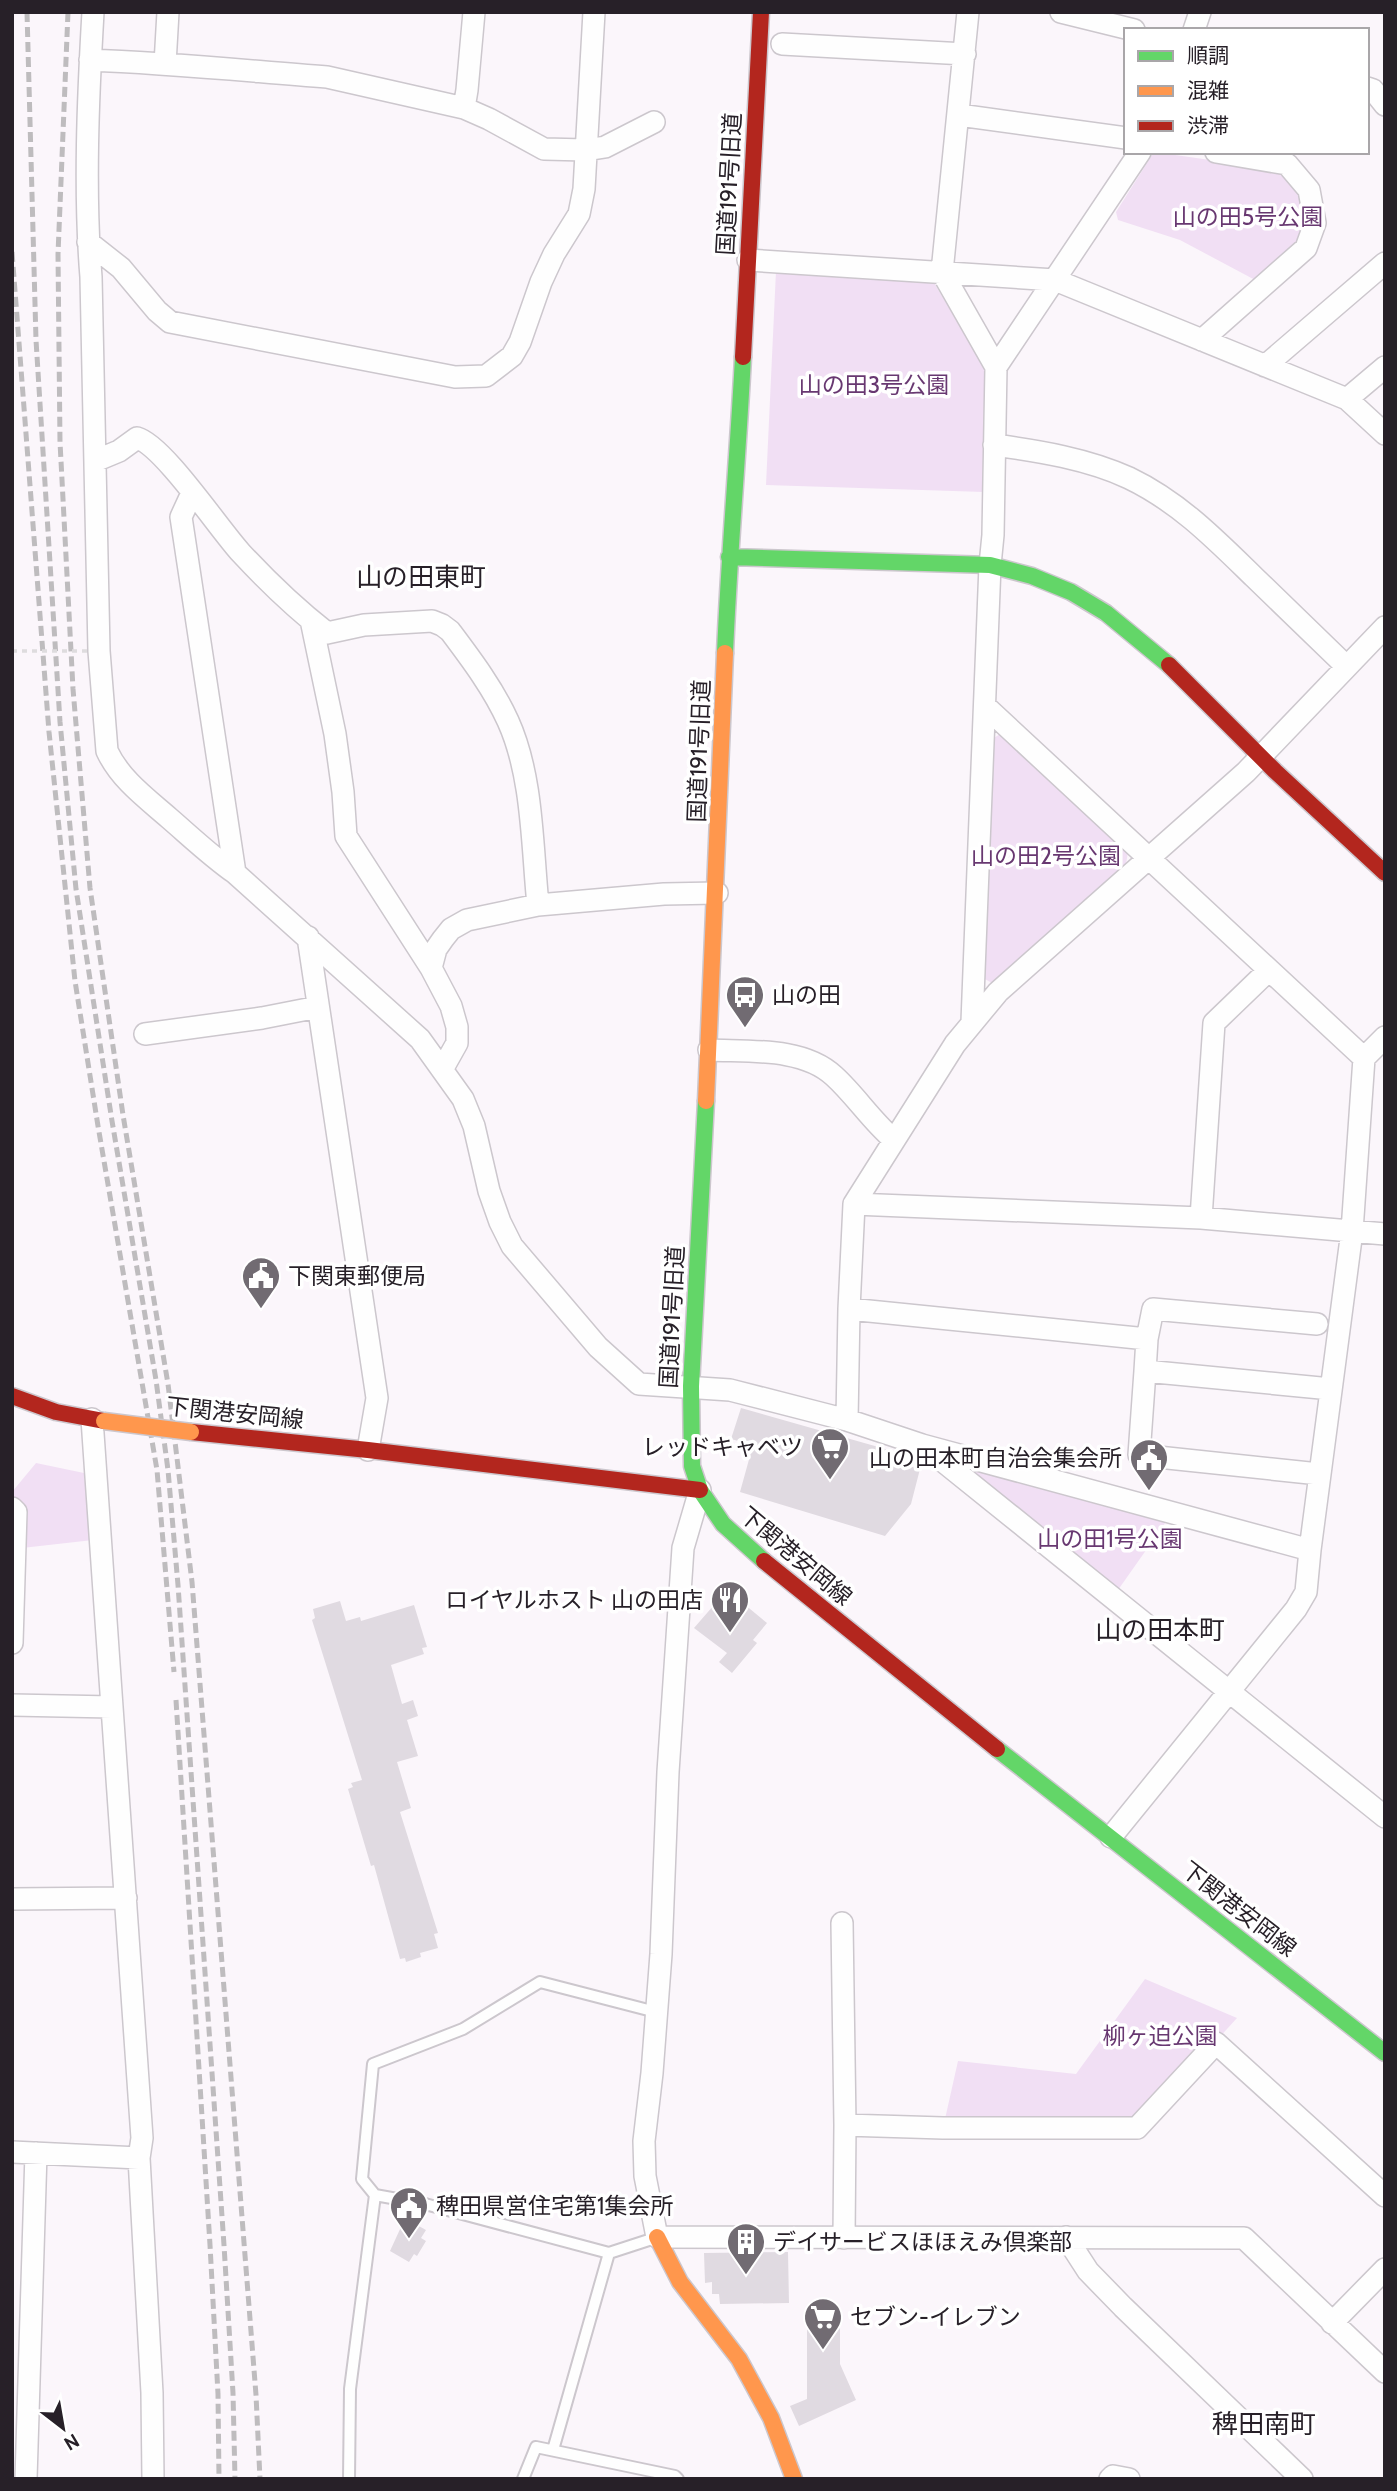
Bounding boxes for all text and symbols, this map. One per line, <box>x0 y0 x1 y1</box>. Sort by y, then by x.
legend <box>1124 28 1369 154</box>
text: 順調 <box>1187 43 1229 68</box>
text: 混雑 <box>1187 78 1229 103</box>
street label: 国道191号旧道 <box>711 112 747 256</box>
text: 渋滞 <box>1187 113 1229 138</box>
park label: 山の田5号公園 <box>1173 203 1323 231</box>
park label: 山の田3号公園 <box>799 371 949 399</box>
district label: 山の田東町 <box>356 561 486 593</box>
street label: 国道191号旧道 <box>683 679 715 823</box>
park label: 山の田2号公園 <box>971 842 1121 870</box>
bus stop icon: 山の田 <box>724 974 766 1029</box>
place label: 山の田 <box>772 981 841 1009</box>
street label: 国道191号旧道 <box>654 1245 690 1389</box>
public building icon: 下関東郵便局 <box>240 1255 282 1310</box>
place label: 下関東郵便局 <box>288 1262 426 1290</box>
street label: 下関港安岡線 <box>165 1392 305 1434</box>
supermarket icon: レッドキャベツ <box>809 1426 851 1481</box>
place label: レッドキャベツ <box>642 1433 803 1461</box>
public building icon: 山の田本町自治会集会所 <box>1128 1437 1170 1492</box>
place label: 山の田本町自治会集会所 <box>869 1444 1122 1472</box>
street label: 下関港安岡線 <box>734 1501 858 1611</box>
park label: 山の田1号公園 <box>1037 1525 1183 1553</box>
restaurant icon: ロイヤルホスト 山の田店 <box>709 1579 751 1634</box>
place label: ロイヤルホスト 山の田店 <box>446 1586 703 1614</box>
district label: 山の田本町 <box>1095 1614 1225 1646</box>
street label: 下関港安岡線 <box>1176 1855 1302 1963</box>
park label: 柳ヶ迫公園 <box>1103 2022 1218 2050</box>
public building icon: 稗田県営住宅第1集会所 <box>388 2185 430 2240</box>
place label: 稗田県営住宅第1集会所 <box>436 2192 674 2220</box>
building icon: デイサービスほほえみ倶楽部 <box>725 2221 767 2276</box>
place label: デイサービスほほえみ倶楽部 <box>773 2228 1072 2256</box>
supermarket icon: セブン-イレブン <box>802 2296 844 2351</box>
place label: セブン-イレブン <box>850 2303 1021 2331</box>
north arrow <box>28 2393 98 2463</box>
district label: 稗田南町 <box>1212 2408 1316 2440</box>
text: N <box>60 2429 83 2455</box>

